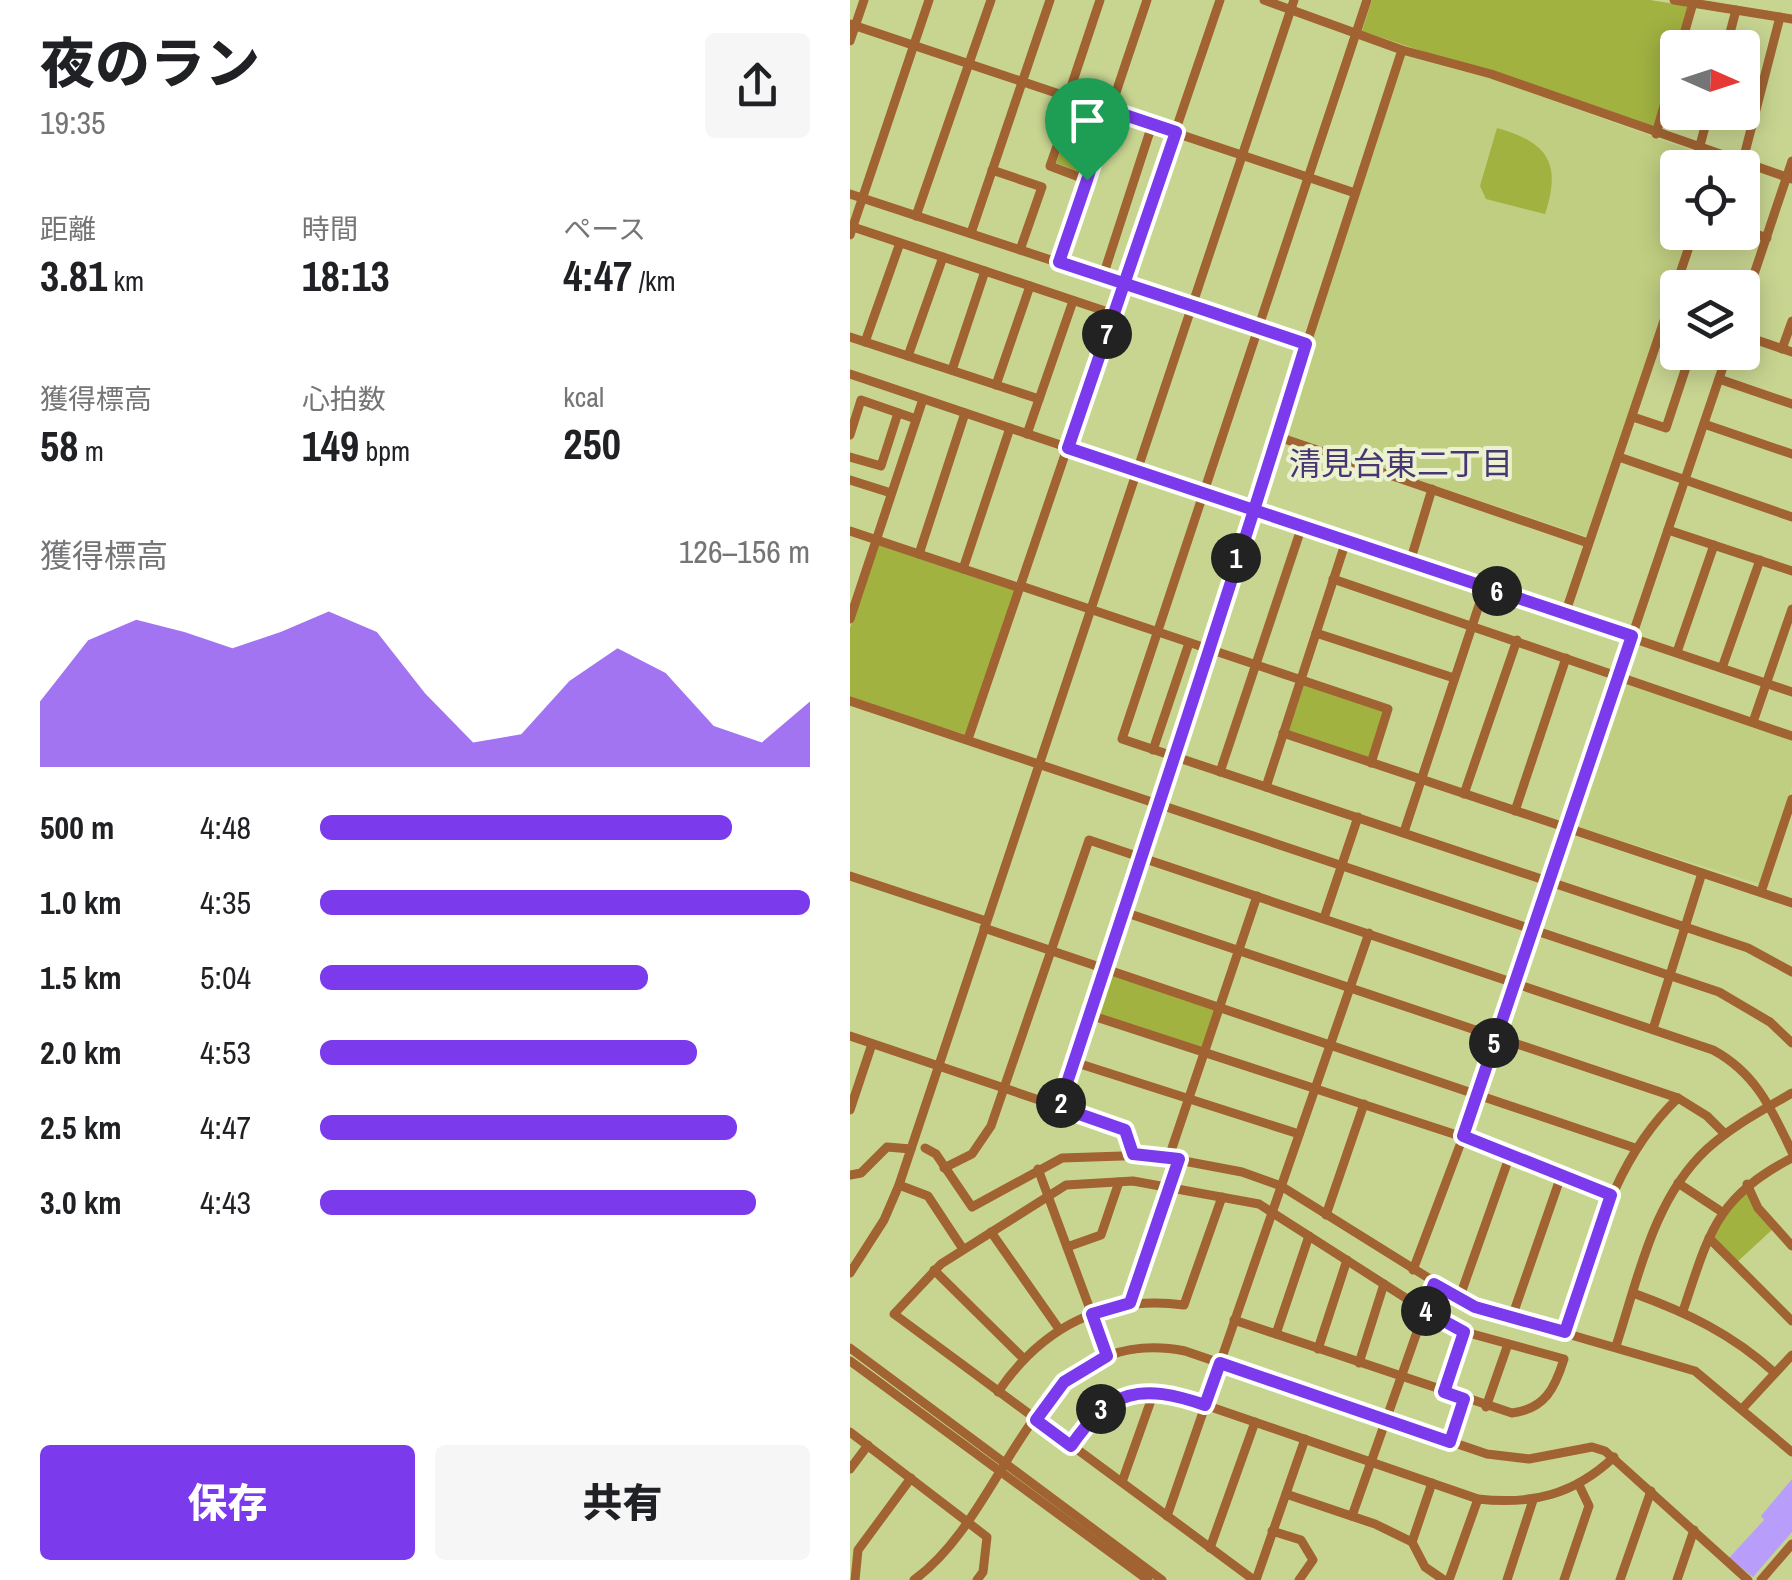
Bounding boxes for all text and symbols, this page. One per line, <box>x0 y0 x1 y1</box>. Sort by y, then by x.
text: 夜のラン <box>40 26 260 100</box>
north arrow <box>1660 30 1760 130</box>
map controls <box>1660 30 1760 370</box>
button: share <box>705 33 810 138</box>
pin <box>1045 78 1130 181</box>
icon: arrive <box>1060 93 1115 148</box>
text: 19:35 <box>40 101 106 144</box>
button: locate <box>1660 150 1760 250</box>
text: 距離 <box>40 210 96 248</box>
text: 時間 <box>302 210 358 248</box>
text: ペース <box>563 210 646 248</box>
text: 3.81 <box>40 248 107 304</box>
text: 18:13 <box>302 248 390 304</box>
text: 4:47 <box>563 248 632 304</box>
text: km <box>107 262 144 300</box>
text: /km <box>632 262 676 300</box>
button: layers <box>1660 270 1760 370</box>
pin: 7 <box>1082 309 1132 359</box>
text: 7 <box>1101 315 1113 353</box>
text: kcal <box>563 378 604 416</box>
text: 獲得標高 <box>40 380 152 418</box>
text: 心拍数 <box>302 380 386 418</box>
text: 250 <box>563 416 621 472</box>
text: 58 <box>40 418 78 474</box>
text: 149 <box>302 418 359 474</box>
text: m <box>78 432 104 470</box>
text: bpm <box>359 432 410 470</box>
district label: 清見台東二丁目 <box>1289 442 1513 485</box>
text: 126–156 m <box>679 530 810 573</box>
pin: 1 <box>1211 533 1261 583</box>
text: 獲得標高 <box>40 534 168 577</box>
text: 1 <box>1230 539 1242 577</box>
pin: 6 <box>1472 566 1522 616</box>
text: 6 <box>1491 572 1503 610</box>
text: 500 m <box>40 806 114 849</box>
text: 4:48 <box>200 806 251 849</box>
text: 1.0 km <box>40 881 122 924</box>
text: 4:35 <box>200 881 251 924</box>
text: 1.5 km <box>40 956 122 999</box>
text: 5:04 <box>200 956 251 999</box>
pin: 5 <box>1469 1018 1519 1068</box>
text: 5 <box>1488 1024 1500 1062</box>
text: 2.0 km <box>40 1031 122 1074</box>
text: 4:53 <box>200 1031 251 1074</box>
pin: 2 <box>1036 1078 1086 1128</box>
text: 2 <box>1055 1084 1067 1122</box>
text: 2.5 km <box>40 1106 122 1149</box>
text: 4:47 <box>200 1106 251 1149</box>
text: 3.0 km <box>40 1181 122 1224</box>
text: 4:43 <box>200 1181 251 1224</box>
pin: 4 <box>1401 1286 1451 1336</box>
text: 4 <box>1420 1292 1432 1330</box>
pin: 3 <box>1076 1384 1126 1434</box>
text: 3 <box>1095 1390 1107 1428</box>
button: 保存 <box>40 1445 415 1560</box>
button: 共有 <box>435 1445 810 1560</box>

